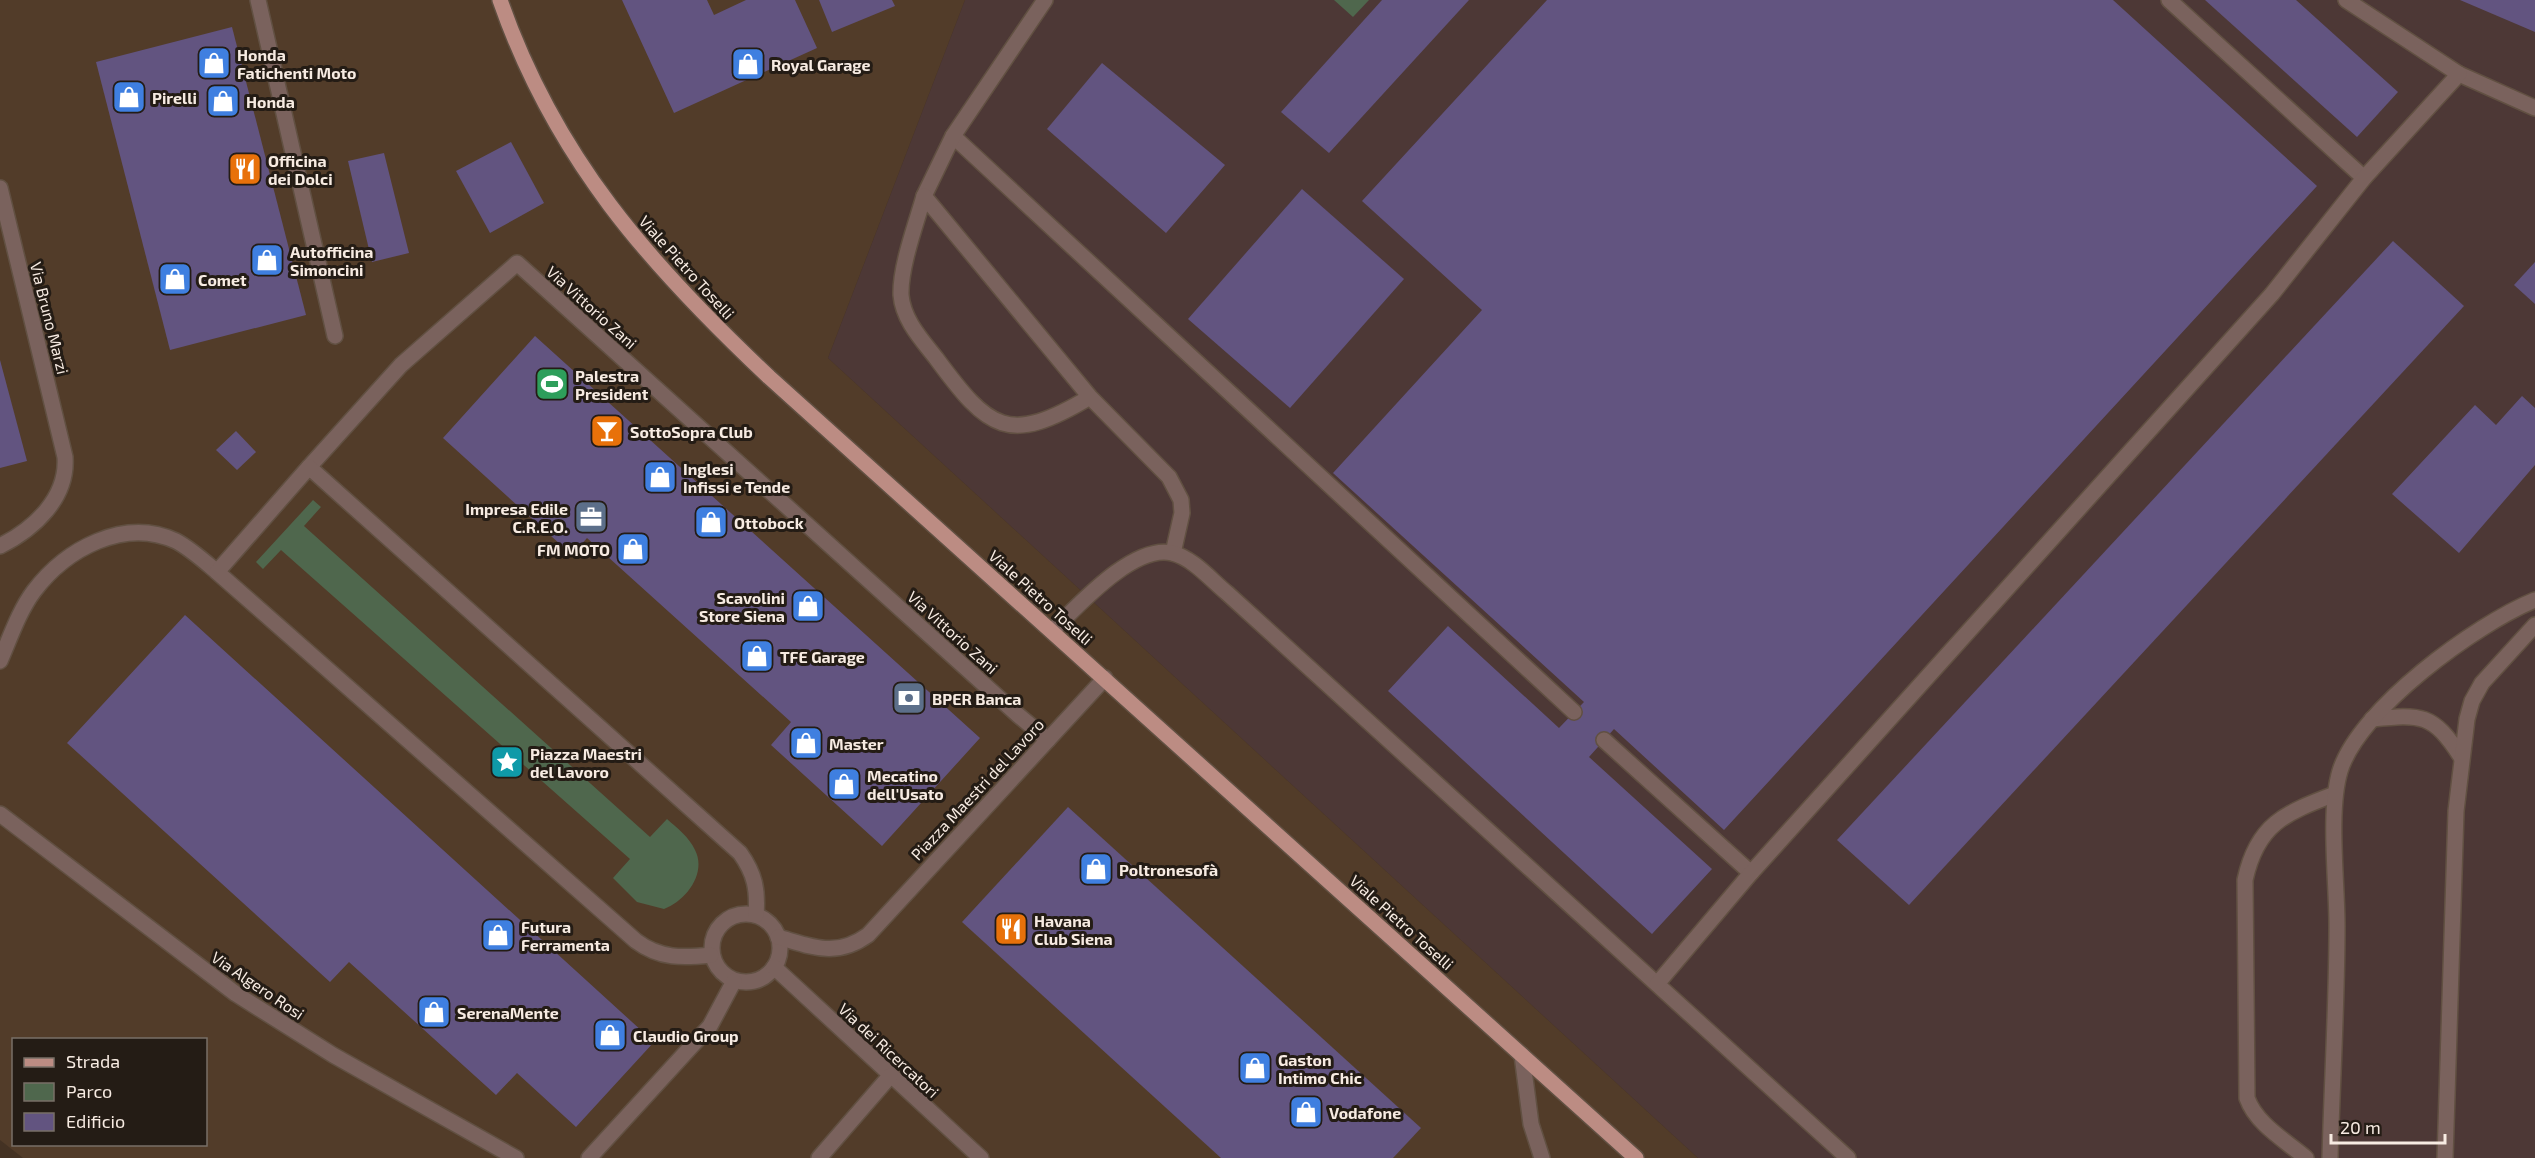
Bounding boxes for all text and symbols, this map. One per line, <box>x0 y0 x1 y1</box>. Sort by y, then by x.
shop icon: Honda Fatichenti Moto <box>196 45 232 81</box>
place label: Honda Fatichenti Moto <box>237 45 357 82</box>
shop icon: Royal Garage <box>730 46 766 82</box>
place label: Royal Garage <box>771 55 871 75</box>
shop icon: Pirelli <box>111 79 147 115</box>
shop icon: Honda <box>205 83 241 119</box>
place label: Pirelli <box>152 88 197 107</box>
place label: Honda <box>246 92 295 111</box>
restaurant icon: Officina dei Dolci <box>227 151 263 187</box>
place label: Officina dei Dolci <box>268 151 333 188</box>
street label: Viale Pietro Toselli <box>636 211 738 323</box>
shop icon: Autofficina Simoncini <box>249 242 285 278</box>
place label: Autofficina Simoncini <box>290 242 373 279</box>
street label: Via Bruno Marzi <box>27 260 73 376</box>
shop icon: Comet <box>157 261 193 297</box>
street label: Via Vittorio Zani <box>543 262 641 352</box>
place label: Comet <box>198 270 247 289</box>
sports icon: Palestra President <box>534 366 570 402</box>
place label: Palestra President <box>575 366 649 403</box>
bar icon: SottoSopra Club <box>589 413 625 449</box>
place label: SottoSopra Club <box>630 422 753 441</box>
shop icon: Inglesi Infissi e Tende <box>642 459 678 495</box>
place label: Inglesi Infissi e Tende <box>683 459 790 496</box>
place label: Impresa Edile C.R.E.O. <box>465 499 568 536</box>
office icon: Impresa Edile C.R.E.O. <box>573 499 609 535</box>
shop icon: Ottobock <box>693 504 729 540</box>
place label: Ottobock <box>734 513 804 532</box>
shop icon: FM MOTO <box>615 531 651 567</box>
place label: FM MOTO <box>537 540 610 559</box>
street label: Viale Pietro Toselli <box>985 546 1097 648</box>
street label: Via Vittorio Zani <box>904 587 1002 677</box>
place label: Scavolini Store Siena <box>699 588 785 625</box>
shop icon: Scavolini Store Siena <box>790 588 826 624</box>
shop icon: TFE Garage <box>739 638 775 674</box>
place label: TFE Garage <box>780 647 865 666</box>
bank icon: BPER Banca <box>891 680 927 716</box>
place label: BPER Banca <box>932 689 1021 708</box>
street label: Piazza Maestri del Lavoro <box>907 715 1047 863</box>
shop icon: Master <box>788 725 824 761</box>
place label: Master <box>829 734 884 753</box>
place icon: Piazza Maestri del Lavoro <box>489 744 525 780</box>
place label: Piazza Maestri del Lavoro <box>530 744 642 781</box>
shop icon: Mecatino dell'Usato <box>826 766 862 802</box>
place label: Mecatino dell'Usato <box>867 766 944 803</box>
shop icon: Poltronesofà <box>1078 851 1114 887</box>
place label: Poltronesofà <box>1119 860 1218 879</box>
street label: Viale Pietro Toselli <box>1346 871 1458 973</box>
restaurant icon: Havana Club Siena <box>993 911 1029 947</box>
place label: Havana Club Siena <box>1034 911 1113 948</box>
shop icon: Futura Ferramenta <box>480 917 516 953</box>
place label: Futura Ferramenta <box>521 917 610 954</box>
street label: Via Algero Rosi <box>208 947 308 1023</box>
shop icon: SerenaMente <box>416 994 452 1030</box>
street label: Via dei Ricercatori <box>835 999 943 1101</box>
place label: SerenaMente <box>457 1003 559 1022</box>
shop icon: Claudio Group <box>592 1017 628 1053</box>
place label: Claudio Group <box>633 1026 739 1045</box>
legend <box>12 1038 207 1146</box>
text: Strada <box>66 1050 120 1072</box>
shop icon: Gaston Intimo Chic <box>1237 1050 1273 1086</box>
place label: Gaston Intimo Chic <box>1278 1050 1362 1087</box>
text: Parco <box>66 1080 112 1102</box>
shop icon: Vodafone <box>1288 1094 1324 1130</box>
place label: Vodafone <box>1329 1103 1401 1122</box>
scale bar <box>2331 1107 2445 1145</box>
text: Edificio <box>66 1110 125 1132</box>
text: 20 m <box>2340 1116 2381 1138</box>

